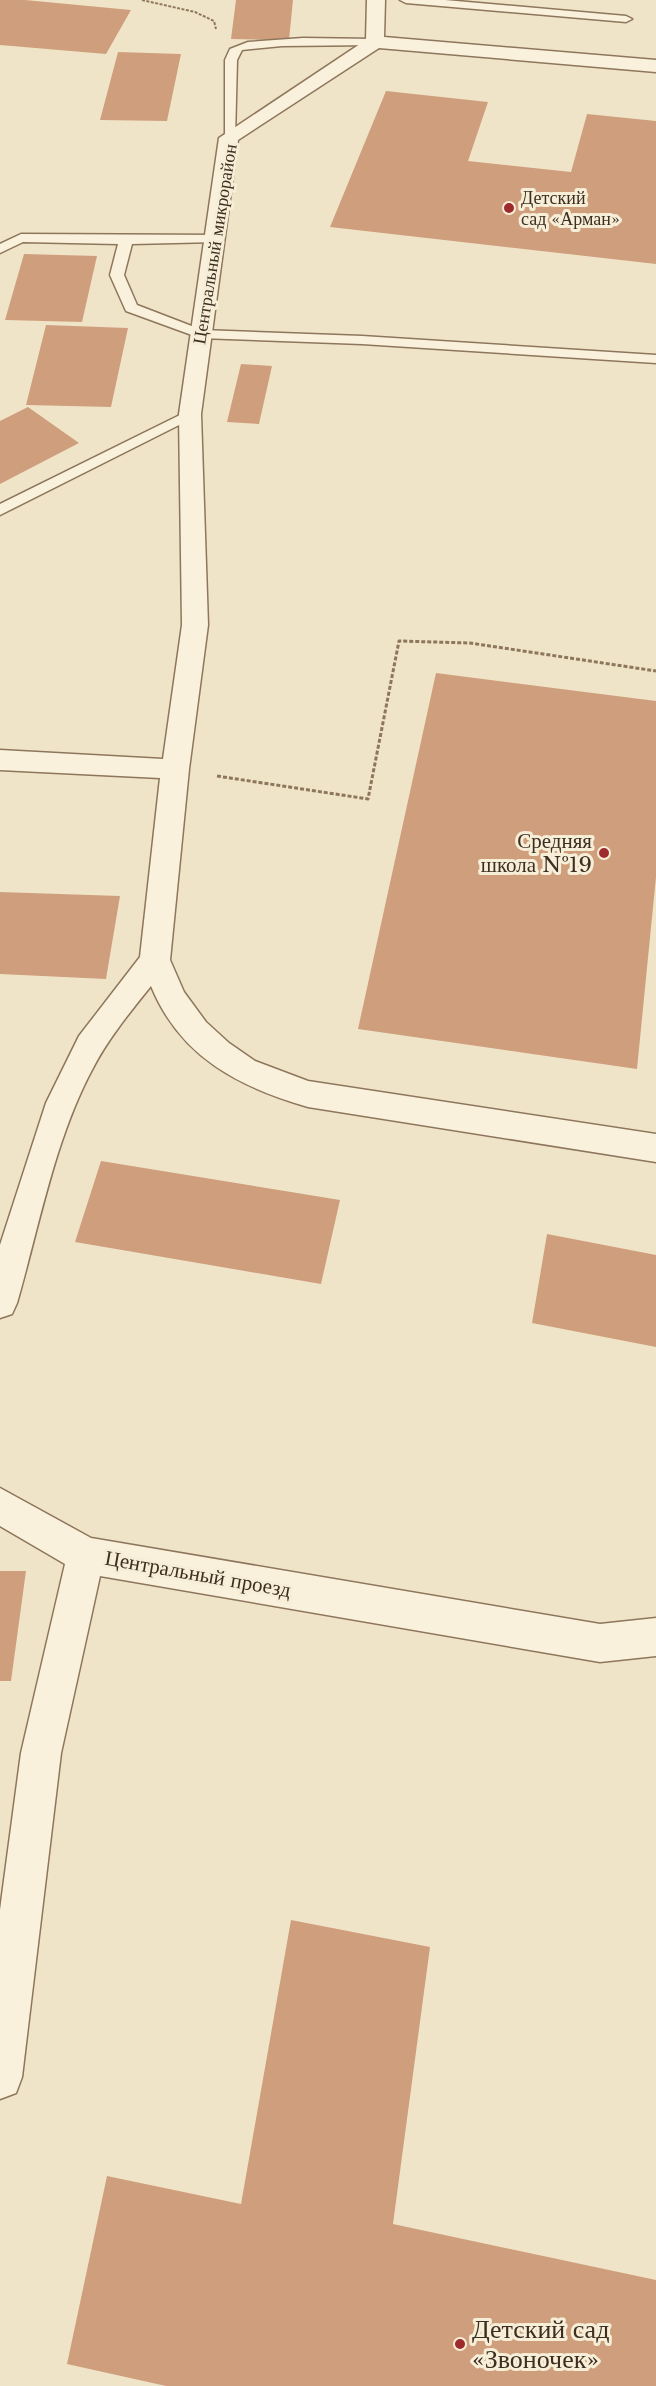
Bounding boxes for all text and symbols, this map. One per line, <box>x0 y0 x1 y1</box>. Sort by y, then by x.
street label: Центральный микрорайон <box>188 142 242 346</box>
place label: Детский сад «Арман» <box>521 187 620 230</box>
marker: Детский сад «Арман» <box>502 201 516 215</box>
place label: Средняя школа №19 <box>481 828 592 878</box>
marker: Средняя школа №19 <box>597 846 611 860</box>
street label: Центральный проезд <box>103 1545 293 1603</box>
place label: Детский сад «Звоночек» <box>472 2313 609 2375</box>
marker: Детский сад «Звоночек» <box>453 2337 467 2351</box>

